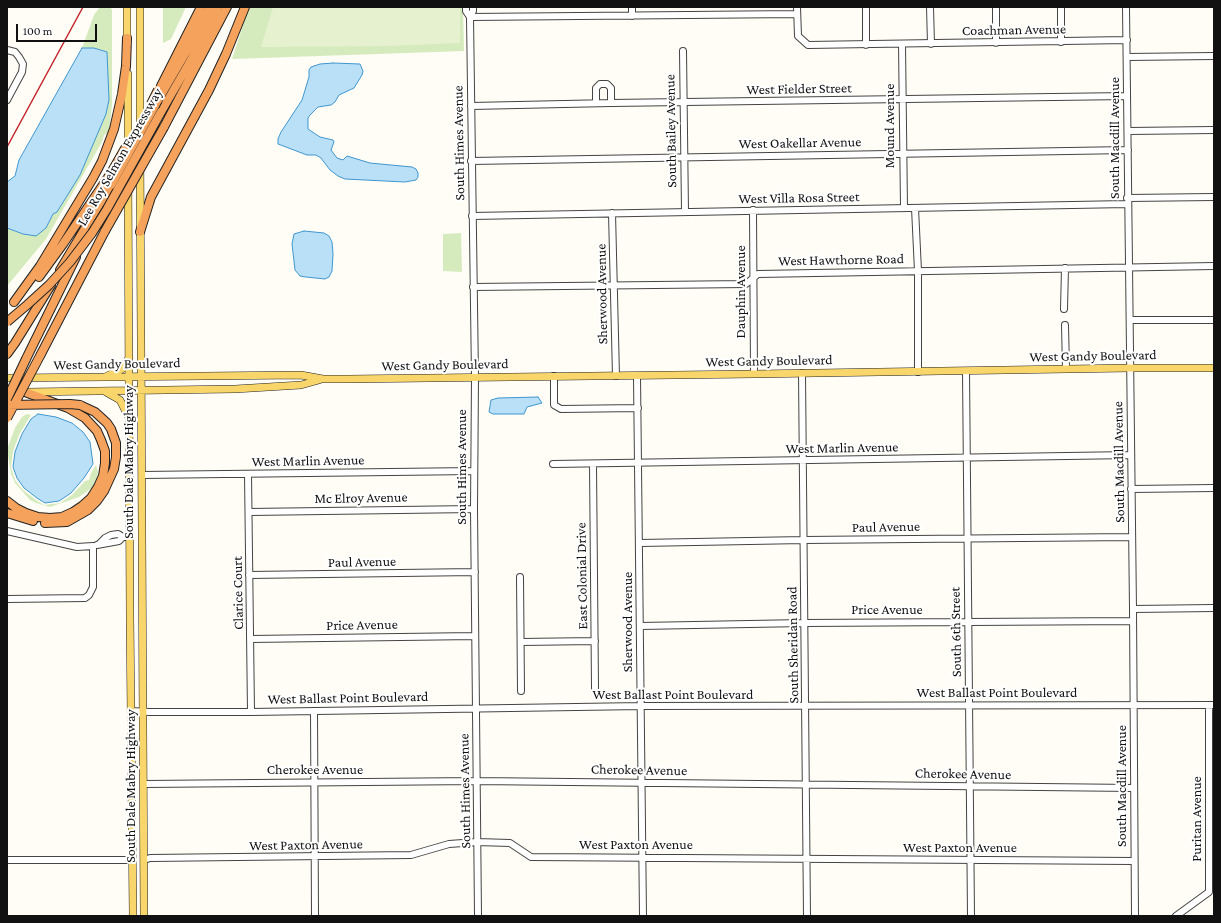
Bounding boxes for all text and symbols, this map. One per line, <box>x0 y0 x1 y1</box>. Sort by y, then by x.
scale bar <box>18 16 99 42</box>
street label: Coachman Avenue <box>962 21 1066 39</box>
text: 100 m <box>23 24 52 38</box>
street label: South Bailey Avenue <box>662 74 680 188</box>
street label: South Macdill Avenue <box>1107 77 1123 199</box>
street label: West Fielder Street <box>746 80 852 98</box>
street label: Mound Avenue <box>882 84 898 168</box>
street label: Lee Roy Selmon Expressway <box>74 85 166 229</box>
street label: South Himes Avenue <box>450 85 468 201</box>
street label: West Oakellar Avenue <box>739 134 861 152</box>
street label: West Villa Rosa Street <box>738 189 860 207</box>
street label: Sherwood Avenue <box>593 244 611 344</box>
street label: Dauphin Avenue <box>733 245 749 339</box>
street label: West Hawthorne Road <box>778 251 904 269</box>
street label: West Gandy Boulevard <box>1029 346 1157 366</box>
street label: West Gandy Boulevard <box>705 351 833 371</box>
street label: West Gandy Boulevard <box>53 354 181 374</box>
street label: West Gandy Boulevard <box>381 355 509 375</box>
street label: South Dale Mabry Highway <box>121 385 137 539</box>
street label: South Macdill Avenue <box>1110 401 1128 523</box>
street label: South Himes Avenue <box>454 409 470 525</box>
street label: West Marlin Avenue <box>785 439 899 457</box>
street label: West Marlin Avenue <box>251 452 365 470</box>
street label: Mc Elroy Avenue <box>314 489 408 507</box>
street label: Paul Avenue <box>852 518 920 536</box>
street label: East Colonial Drive <box>573 522 591 630</box>
street label: Paul Avenue <box>328 553 396 571</box>
street label: Clarice Court <box>229 556 247 630</box>
street label: Sherwood Avenue <box>620 572 636 672</box>
street label: South Sheridan Road <box>784 586 802 704</box>
street label: South 6th Street <box>947 587 965 677</box>
street label: Price Avenue <box>851 602 923 618</box>
street label: Price Avenue <box>326 616 398 634</box>
street label: West Ballast Point Boulevard <box>917 685 1077 701</box>
street label: West Ballast Point Boulevard <box>593 687 753 703</box>
street label: West Ballast Point Boulevard <box>267 688 429 708</box>
street label: South Dale Mabry Highway <box>123 709 139 863</box>
street label: South Macdill Avenue <box>1114 725 1130 847</box>
street label: South Himes Avenue <box>456 733 474 849</box>
street label: Cherokee Avenue <box>591 761 687 779</box>
street label: Cherokee Avenue <box>267 762 363 778</box>
street label: Cherokee Avenue <box>915 765 1011 783</box>
street label: Puritan Avenue <box>1189 776 1205 862</box>
street label: West Paxton Avenue <box>249 836 363 854</box>
street label: West Paxton Avenue <box>579 837 693 853</box>
street label: West Paxton Avenue <box>903 840 1017 856</box>

